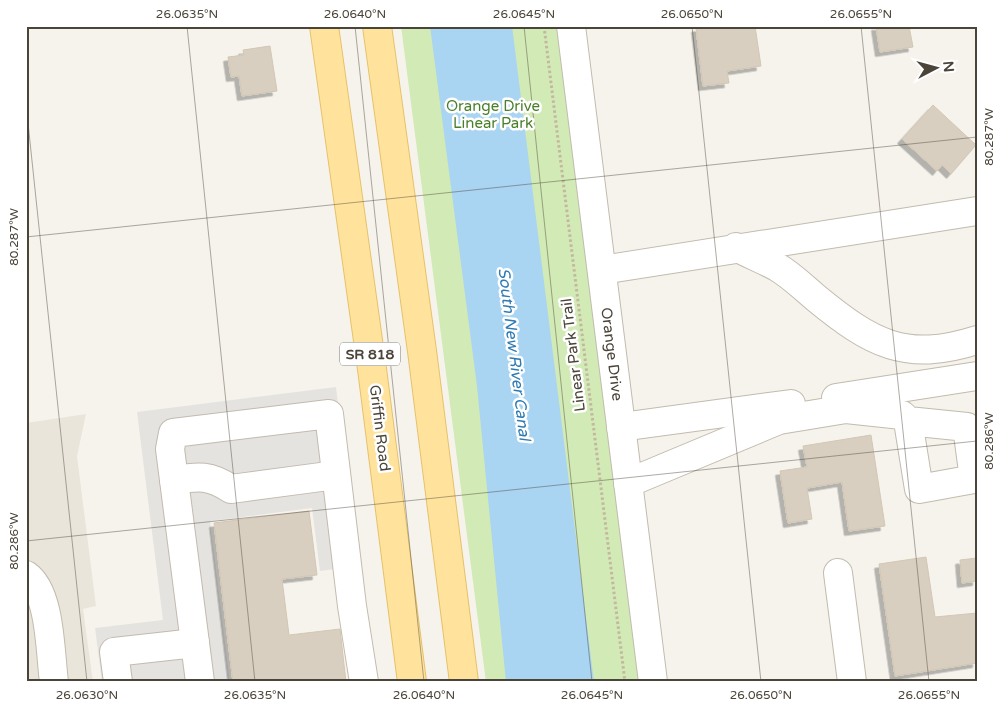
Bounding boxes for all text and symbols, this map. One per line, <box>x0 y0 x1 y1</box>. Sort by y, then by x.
text: 26.0635°N <box>156 7 218 21</box>
text: 26.0640°N <box>324 7 386 21</box>
text: 26.0645°N <box>493 7 555 21</box>
text: 26.0650°N <box>661 7 723 21</box>
text: 26.0655°N <box>830 7 892 21</box>
north arrow <box>910 42 960 92</box>
text: N <box>939 60 957 73</box>
park label: Orange Drive Linear Park <box>446 97 540 132</box>
text: 80.287°W <box>982 108 996 166</box>
text: 80.287°W <box>7 208 21 266</box>
water label: South New River Canal <box>493 267 535 444</box>
street label: Linear Park Trail <box>557 297 589 413</box>
street label: Orange Drive <box>597 306 627 402</box>
road number: SR 818 <box>340 342 400 366</box>
street label: Griffin Road <box>366 384 394 472</box>
text: 80.286°W <box>982 412 996 470</box>
text: 80.286°W <box>7 512 21 570</box>
text: 26.0630°N <box>56 688 118 702</box>
text: 26.0635°N <box>224 688 286 702</box>
text: 26.0640°N <box>393 688 455 702</box>
text: 26.0645°N <box>561 688 623 702</box>
text: 26.0650°N <box>730 688 792 702</box>
text: 26.0655°N <box>898 688 960 702</box>

